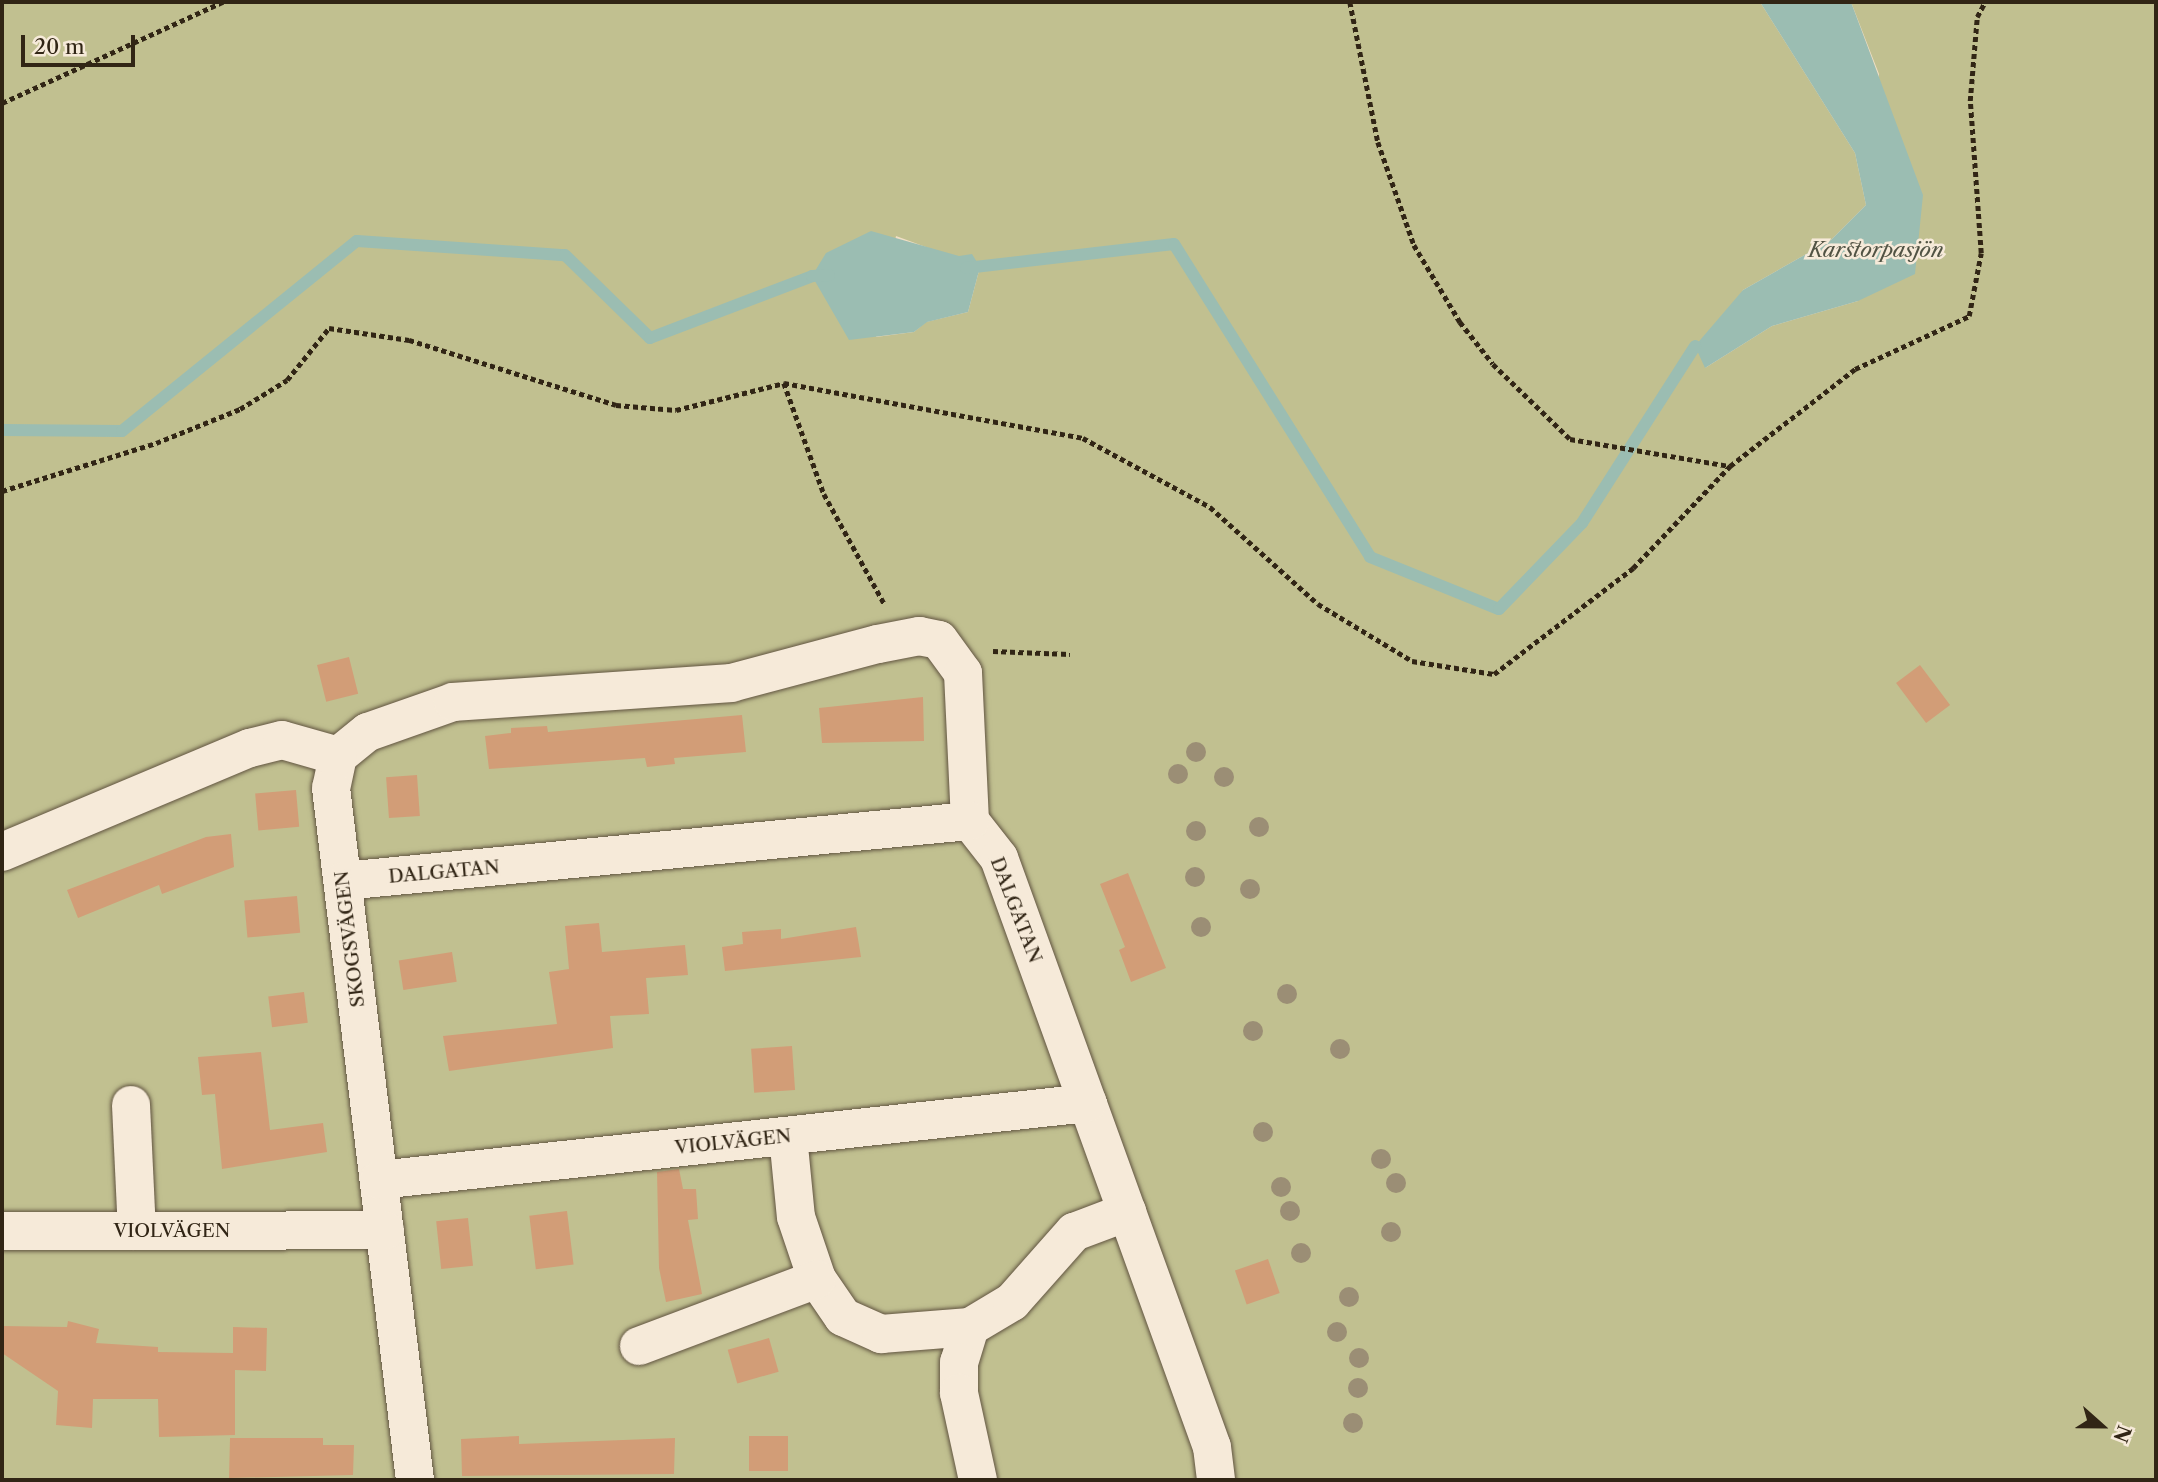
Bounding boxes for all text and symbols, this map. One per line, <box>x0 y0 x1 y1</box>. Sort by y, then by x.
scale bar <box>24 21 138 65</box>
text: 20 m <box>34 34 85 59</box>
water label: Karstorpasjön <box>1808 237 1944 263</box>
street label: DALGATAN <box>985 854 1047 966</box>
street label: DALGATAN <box>387 856 501 888</box>
street label: SKOGSVÄGEN <box>330 869 370 1009</box>
street label: VIOLVÄGEN <box>674 1125 792 1159</box>
street label: VIOLVÄGEN <box>113 1220 231 1242</box>
north arrow <box>2067 1391 2137 1461</box>
text: N <box>2108 1422 2136 1446</box>

